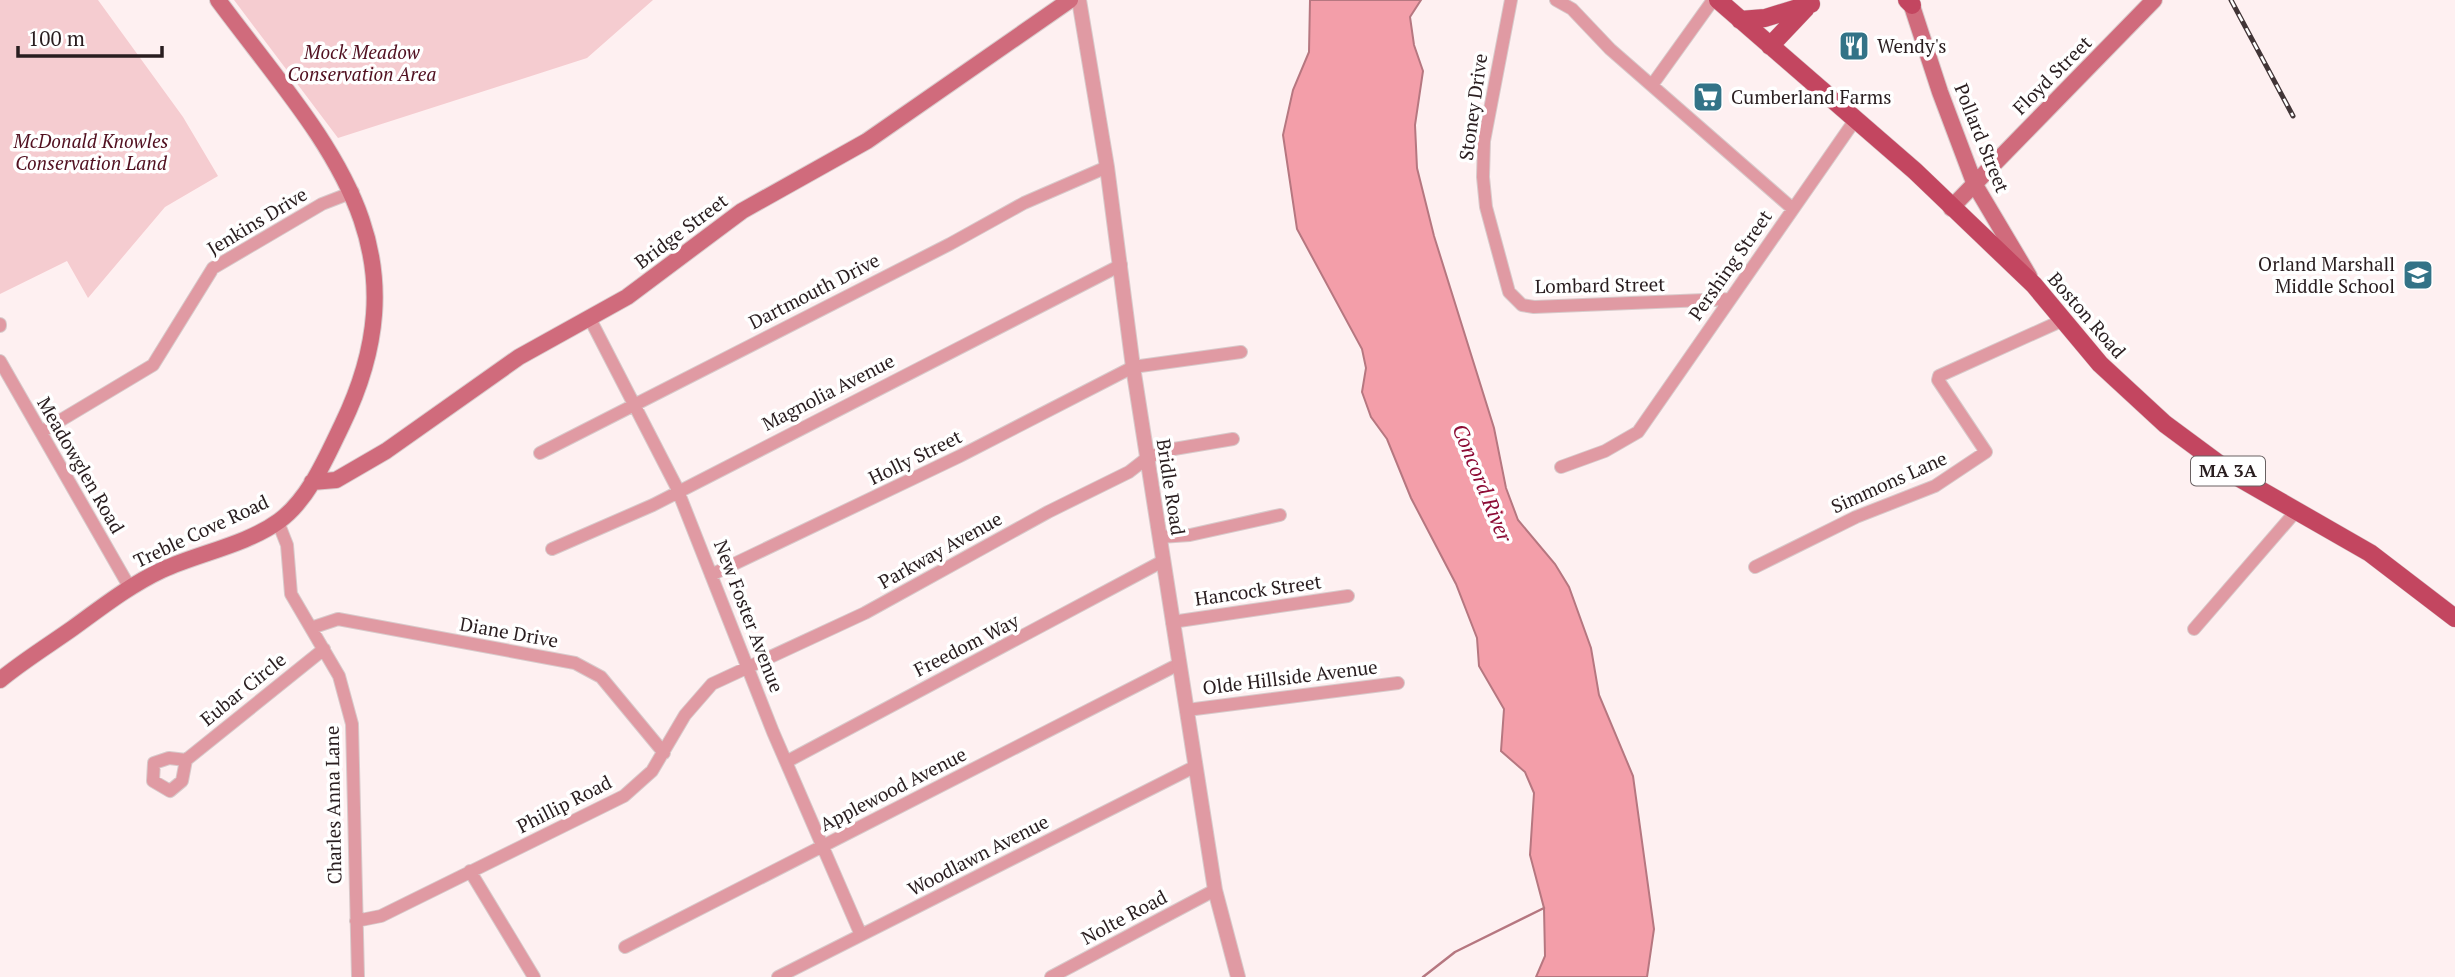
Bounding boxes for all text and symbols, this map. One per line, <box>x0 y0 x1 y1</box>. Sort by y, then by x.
scale bar <box>18 14 161 58</box>
text: 100 m <box>28 24 85 52</box>
restaurant icon: Wendy's <box>1837 29 1871 63</box>
street label: Floyd Street <box>2007 30 2096 119</box>
place label: Wendy's <box>1877 33 1946 58</box>
park label: Mock Meadow Conservation Area <box>288 39 436 86</box>
street label: Stoney Drive <box>1453 52 1492 162</box>
supermarket icon: Cumberland Farms <box>1691 80 1725 114</box>
street label: Pollard Street <box>1949 80 2016 196</box>
place label: Cumberland Farms <box>1731 84 1891 109</box>
park label: McDonald Knowles Conservation Land <box>13 128 169 175</box>
street label: Jenkins Drive <box>202 181 311 260</box>
street label: Bridge Street <box>629 187 732 274</box>
street label: Pershing Street <box>1682 205 1777 325</box>
street label: Dartmouth Drive <box>744 247 883 334</box>
place label: Orland Marshall Middle School <box>2258 251 2395 298</box>
school or university icon: Orland Marshall Middle School <box>2401 258 2435 292</box>
street label: Boston Road <box>2043 266 2132 363</box>
street label: Lombard Street <box>1535 271 1665 298</box>
street label: Magnolia Avenue <box>757 347 898 436</box>
street label: Meadowglen Road <box>32 392 131 538</box>
water label: Concord River <box>1447 419 1520 547</box>
street label: Holly Street <box>864 423 966 490</box>
street label: Bridle Road <box>1152 437 1192 537</box>
street label: Simmons Lane <box>1827 445 1951 518</box>
road number: MA 3A <box>2191 457 2265 486</box>
street label: Treble Cove Road <box>129 488 273 573</box>
street label: Parkway Avenue <box>874 505 1006 594</box>
street label: New Foster Avenue <box>709 536 790 696</box>
street label: Hancock Street <box>1193 568 1323 611</box>
street label: Freedom Way <box>909 607 1023 682</box>
street label: Diane Drive <box>458 611 560 652</box>
street label: Eubar Circle <box>195 646 291 731</box>
street label: Olde Hillside Avenue <box>1201 653 1379 700</box>
street label: Charles Anna Lane <box>319 725 346 885</box>
street label: Applewood Avenue <box>815 741 970 836</box>
street label: Phillip Road <box>512 769 616 838</box>
street label: Woodlawn Avenue <box>903 808 1052 901</box>
street label: Nolte Road <box>1077 883 1171 950</box>

